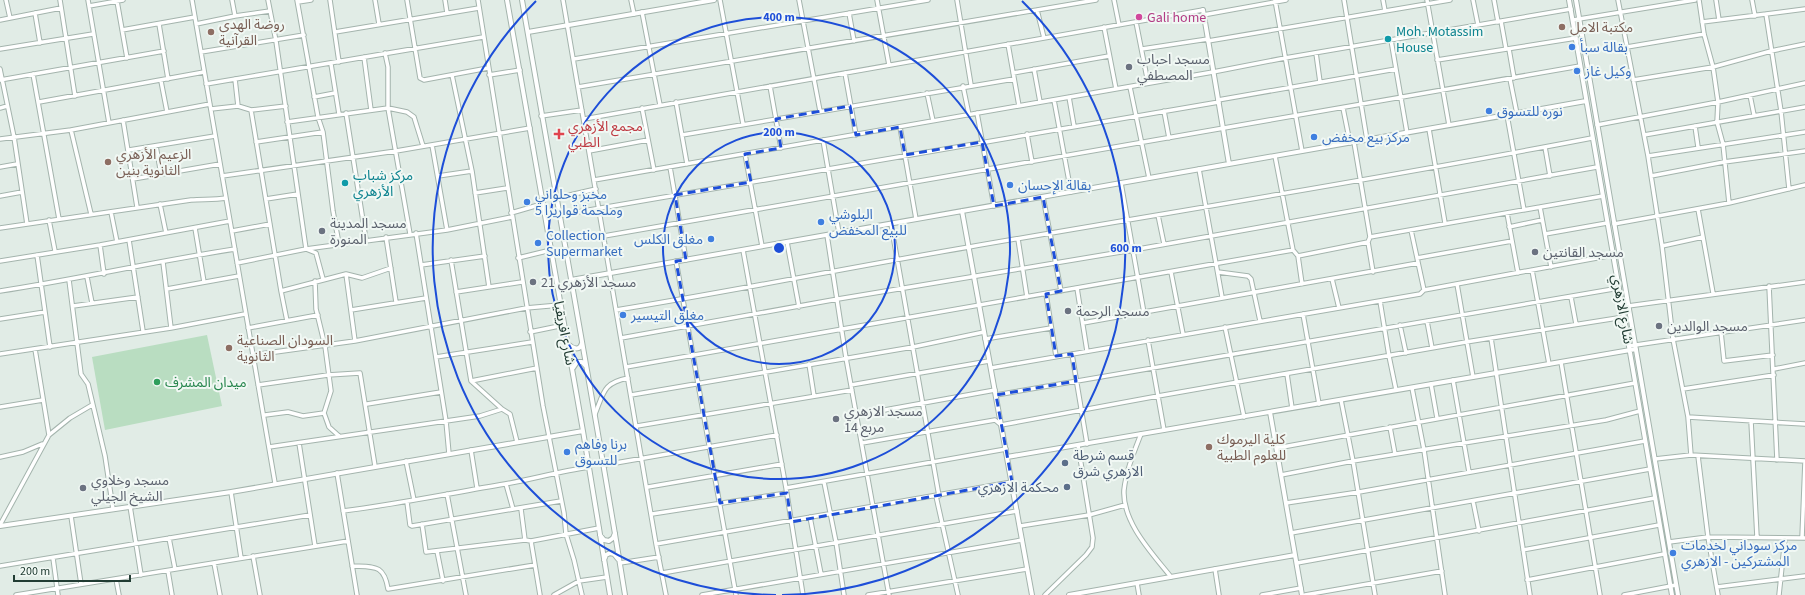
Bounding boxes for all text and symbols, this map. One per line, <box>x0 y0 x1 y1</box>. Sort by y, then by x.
place label: Gali home <box>1147 8 1206 28</box>
text: 400 m <box>763 9 795 26</box>
marker: Gali home <box>1134 12 1144 22</box>
place label: روضة الهدى القرآنية <box>219 15 285 51</box>
place label: مكتبة الامل <box>1570 18 1633 38</box>
place label: Moh. Motassim House <box>1396 22 1483 58</box>
marker: مكتبة الامل <box>1557 22 1567 32</box>
marker: روضة الهدى القرآنية <box>206 27 216 37</box>
marker: Moh. Motassim House <box>1383 34 1393 44</box>
place label: بقالة سبأ <box>1580 38 1628 58</box>
marker: بقالة سبأ <box>1567 42 1577 52</box>
place label: مسجد احباب المصطفي <box>1137 50 1210 86</box>
marker: مسجد احباب المصطفي <box>1124 62 1134 72</box>
place label: وكيل غاز <box>1584 62 1632 82</box>
marker: وكيل غاز <box>1572 66 1582 76</box>
place label: نوره للتسوق <box>1497 102 1563 122</box>
marker: نوره للتسوق <box>1484 106 1494 116</box>
place label: مجمع الأزهري الطبي <box>568 117 643 153</box>
text: 200 m <box>763 124 795 141</box>
marker: مجمع الأزهري الطبي <box>553 128 565 140</box>
place label: مركز بيع مخفض <box>1322 128 1410 148</box>
marker: مركز بيع مخفض <box>1309 132 1319 142</box>
place label: الزعيم الأزهري الثانوية بنين <box>116 145 191 181</box>
marker: الزعيم الأزهري الثانوية بنين <box>103 157 113 167</box>
place label: مركز شباب الأزهري <box>353 166 413 202</box>
place label: بقالة الإحسان <box>1018 176 1092 196</box>
marker: مركز شباب الأزهري <box>340 178 350 188</box>
marker: بقالة الإحسان <box>1005 180 1015 190</box>
place label: مخبز وحلواني وملحمة قواريرا 5 <box>535 185 623 221</box>
marker: مخبز وحلواني وملحمة قواريرا 5 <box>522 197 532 207</box>
place label: البلوشي للبيع المخفض <box>829 205 907 241</box>
place label: مسجد المدينة المنورة <box>330 214 407 250</box>
marker: البلوشي للبيع المخفض <box>816 217 826 227</box>
marker: مسجد المدينة المنورة <box>317 226 327 236</box>
place label: Collection Supermarket <box>546 226 623 262</box>
place label: مغلق الكلس <box>634 230 703 250</box>
marker: مغلق الكلس <box>706 234 716 244</box>
marker: Collection Supermarket <box>533 238 543 248</box>
text: 600 m <box>1110 240 1142 257</box>
centre of rings <box>772 241 786 255</box>
place label: مسجد القانتين <box>1543 243 1624 263</box>
marker: مسجد القانتين <box>1530 247 1540 257</box>
place label: مسجد الأزهري 21 <box>541 273 636 293</box>
street label: شارع الازهري <box>1606 273 1638 346</box>
marker: مسجد الأزهري 21 <box>528 277 538 287</box>
street label: شارع افريقيا <box>548 299 580 367</box>
place label: مسجد الرحمة <box>1076 302 1150 322</box>
place label: مغلق التيسير <box>630 306 704 326</box>
marker: مسجد الرحمة <box>1063 306 1073 316</box>
marker: مغلق التيسير <box>618 310 628 320</box>
place label: مسجد الوالدين <box>1667 317 1748 337</box>
marker: مسجد الوالدين <box>1654 321 1664 331</box>
place label: السودان الصناعية الثانوية <box>237 331 333 367</box>
marker: السودان الصناعية الثانوية <box>224 343 234 353</box>
place label: ميدان المشرف <box>165 373 247 393</box>
marker: ميدان المشرف <box>152 377 162 387</box>
place label: مسجد الازهري مربع 14 <box>844 402 923 438</box>
marker: مسجد الازهري مربع 14 <box>831 414 841 424</box>
place label: كلية اليرموك للعلوم الطبية <box>1217 430 1286 466</box>
place label: برنا وفاهم للتسوق <box>575 435 627 471</box>
marker: كلية اليرموك للعلوم الطبية <box>1204 442 1214 452</box>
place label: قسم شرطة الازهري شرق <box>1073 446 1143 482</box>
marker: برنا وفاهم للتسوق <box>562 447 572 457</box>
marker: قسم شرطة الازهري شرق <box>1060 458 1070 468</box>
place label: مسجد وخلاوي الشيخ الجيلي <box>91 471 169 507</box>
place label: محكمة الازهري <box>978 478 1059 498</box>
marker: محكمة الازهري <box>1062 482 1072 492</box>
marker: مسجد وخلاوي الشيخ الجيلي <box>78 483 88 493</box>
place label: مركز سوداني لخدمات المشتركين - الازهري <box>1681 536 1797 572</box>
marker: مركز سوداني لخدمات المشتركين - الازهري <box>1668 548 1678 558</box>
scale bar <box>14 557 130 583</box>
text: 200 m <box>20 563 50 580</box>

